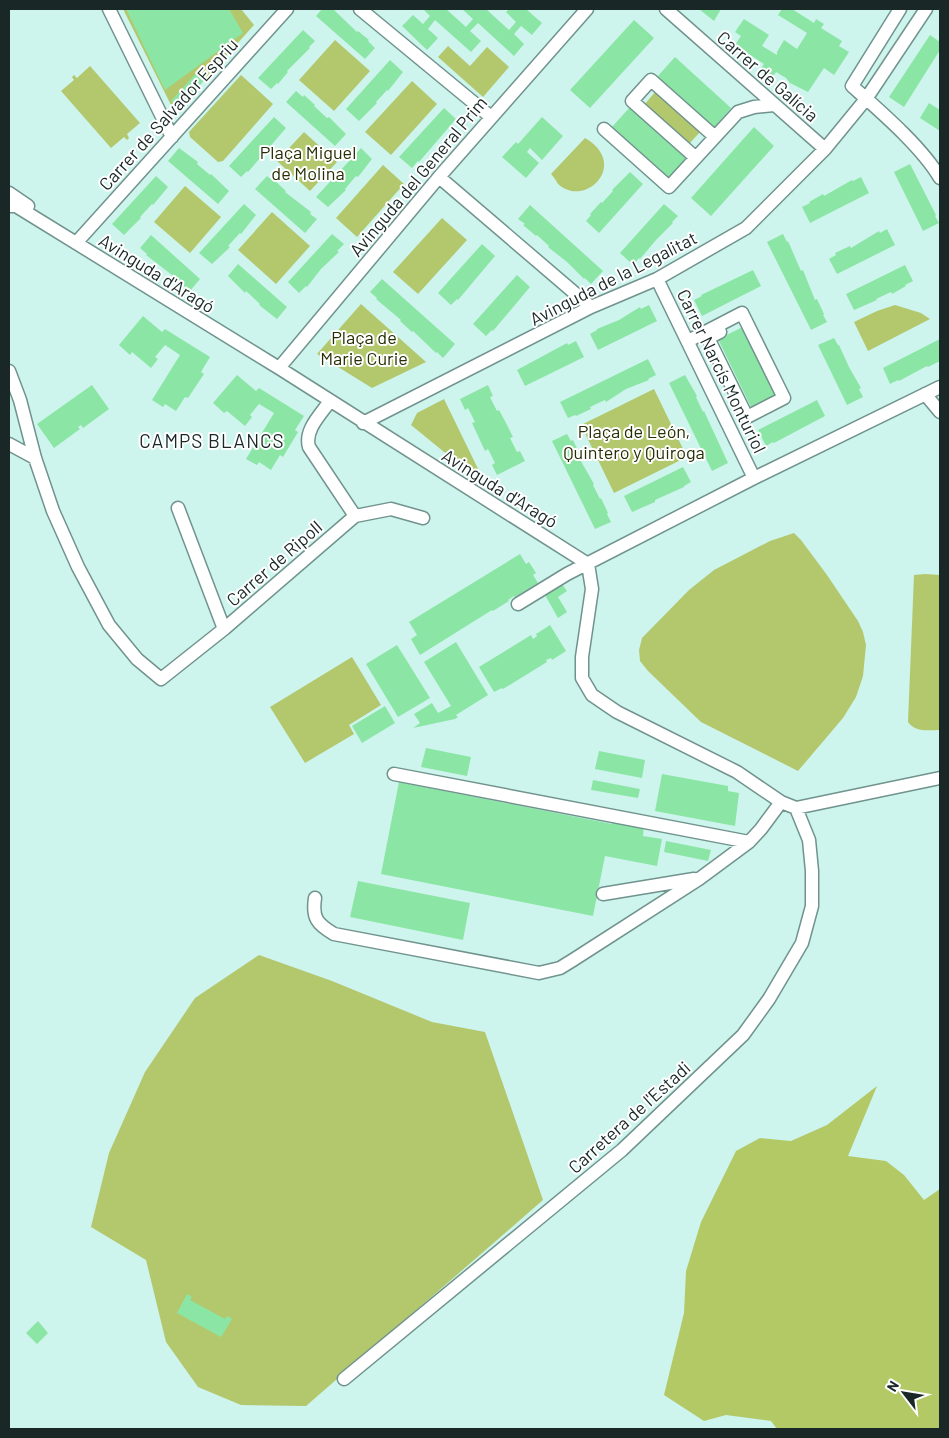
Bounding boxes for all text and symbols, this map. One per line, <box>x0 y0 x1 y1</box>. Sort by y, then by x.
street label: Carrer de Galícia <box>713 26 823 126</box>
street label: Carrer de Salvador Espriu <box>94 33 242 195</box>
street label: Avinguda del General Prim <box>345 91 491 261</box>
park label: Plaça Miguel de Molina <box>260 141 356 184</box>
street label: Avinguda de la Legalitat <box>526 226 700 330</box>
street label: Avinguda d'Aragó <box>95 229 219 317</box>
street label: Carrer Narcís Monturiol <box>673 285 771 457</box>
park label: Plaça de Marie Curie <box>320 326 408 369</box>
park label: Plaça de León, Quintero y Quiroga <box>563 420 705 463</box>
district label: CAMPS BLANCS <box>139 429 285 452</box>
street label: Avinguda d'Aragó <box>438 444 562 532</box>
street label: Carrer de Ripoll <box>222 516 326 610</box>
street label: Carretera de l'Estadi <box>563 1056 695 1178</box>
north arrow <box>879 1368 929 1418</box>
text: N <box>883 1378 902 1394</box>

